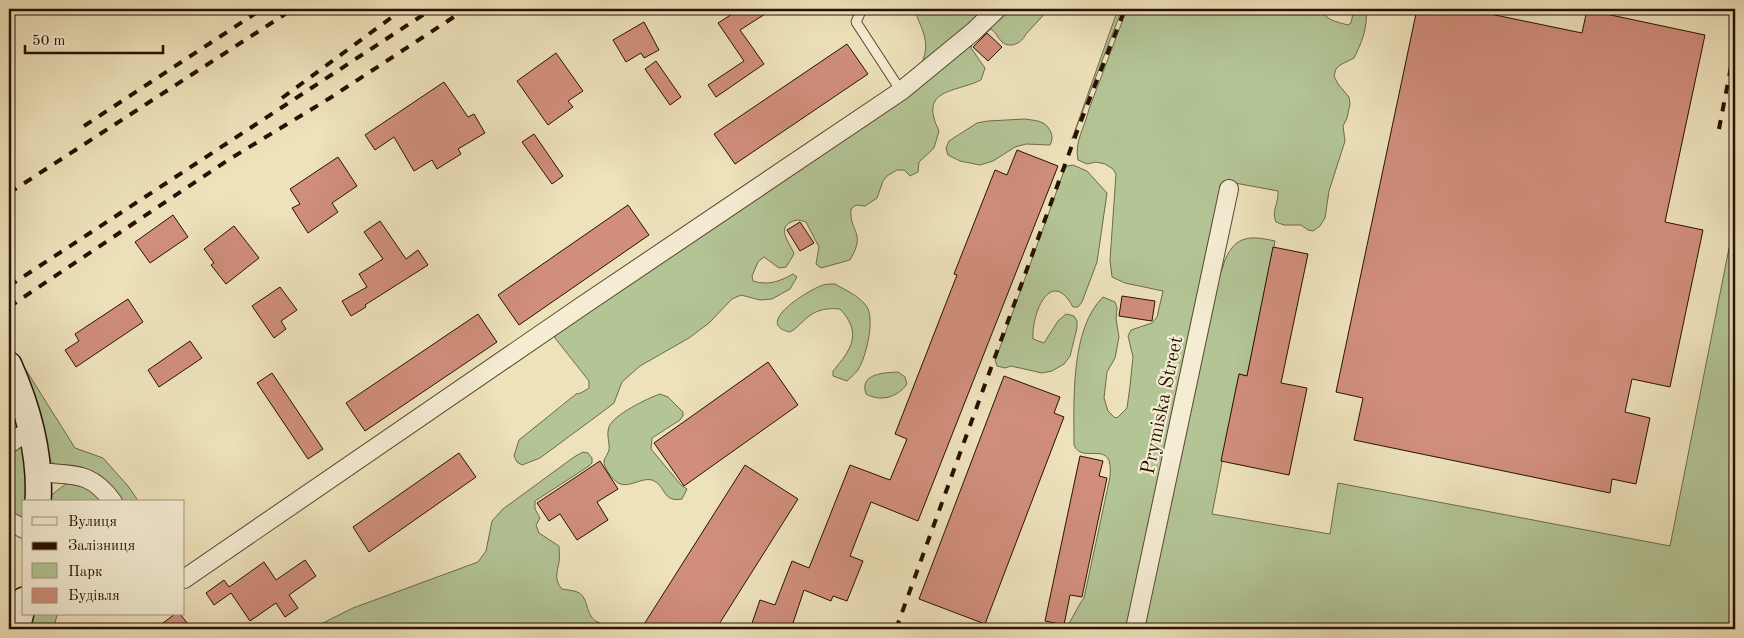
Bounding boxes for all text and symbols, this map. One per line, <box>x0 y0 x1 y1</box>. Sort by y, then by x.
scale bar <box>25 22 162 54</box>
text: 50 m <box>32 34 66 49</box>
street label: Prymiska Street <box>1138 334 1187 477</box>
legend <box>22 500 185 616</box>
text: Вулиця <box>68 515 117 530</box>
text: Залізниця <box>68 539 135 554</box>
text: Парк <box>68 565 103 580</box>
text: Будівля <box>68 589 120 604</box>

